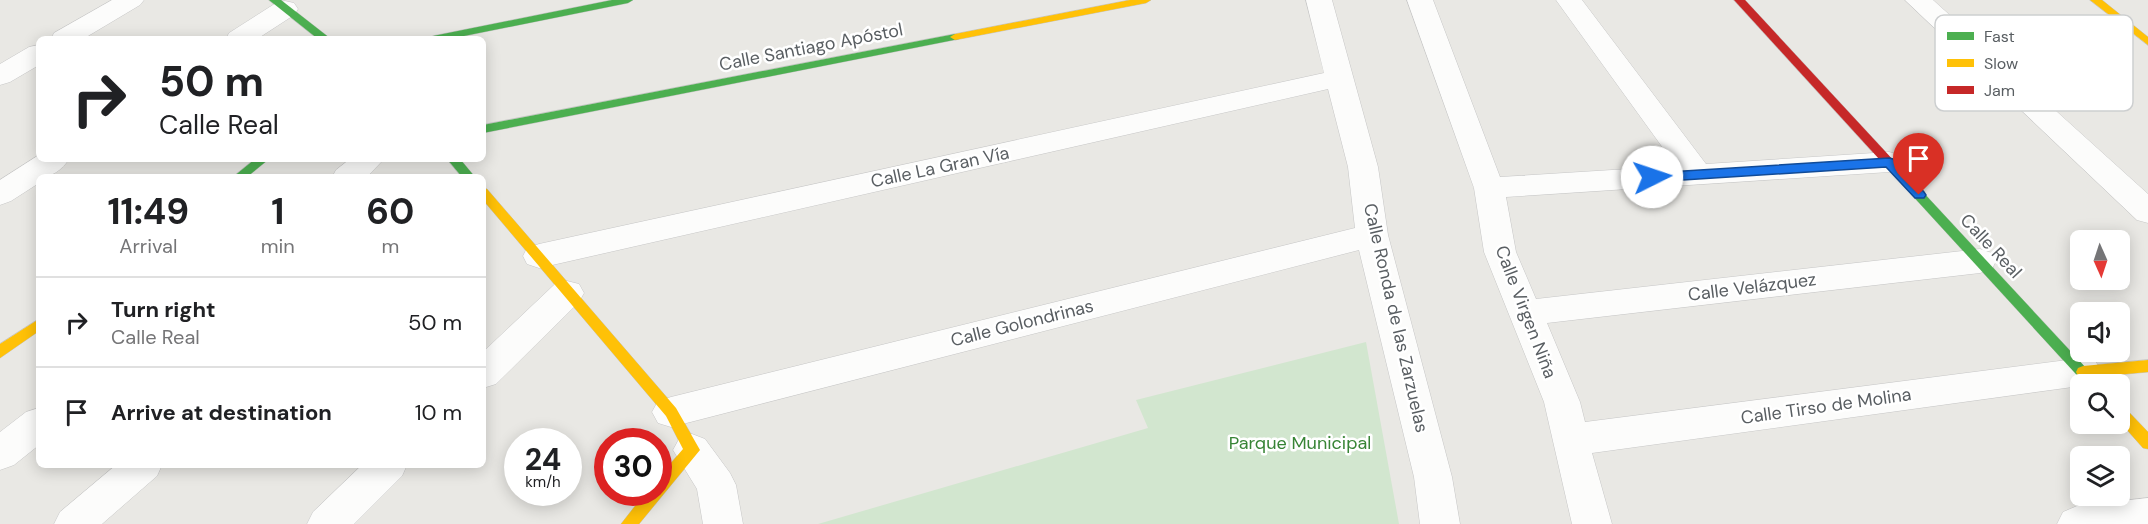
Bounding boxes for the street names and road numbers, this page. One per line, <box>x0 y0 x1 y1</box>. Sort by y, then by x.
street label: Calle Santiago Apóstol <box>717 17 905 77</box>
street label: Calle La Gran Vía <box>869 141 1011 193</box>
street label: Calle Ronda de las Zarzuelas <box>1358 201 1434 435</box>
street label: Calle Real <box>1955 209 2027 283</box>
street label: Calle Virgen Niña <box>1490 242 1562 382</box>
street label: Calle Velázquez <box>1687 267 1817 307</box>
street label: Calle Golondrinas <box>948 294 1096 352</box>
street label: Calle Tirso de Molina <box>1739 382 1913 430</box>

